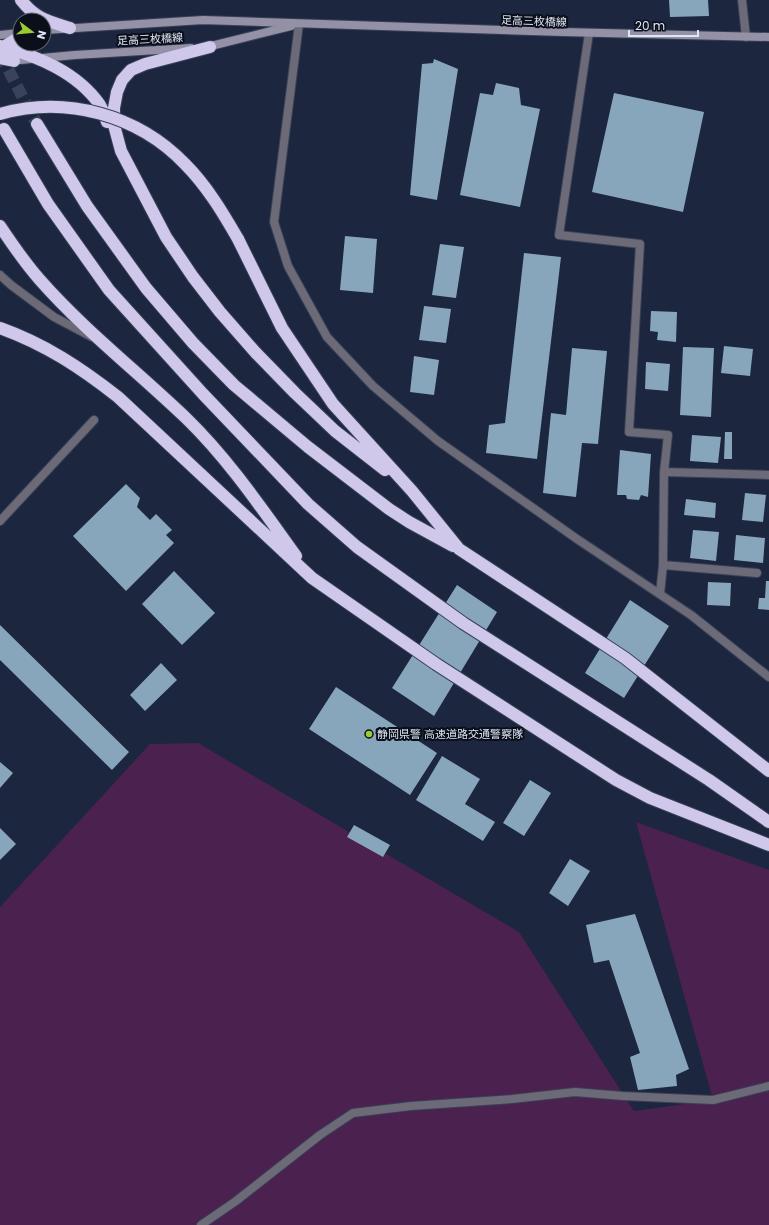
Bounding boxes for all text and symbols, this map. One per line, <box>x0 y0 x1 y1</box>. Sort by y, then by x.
north arrow <box>12 12 52 52</box>
street label: 足高三枚橋線 <box>501 12 567 30</box>
scale bar <box>629 12 698 38</box>
text: 20 m <box>635 17 665 34</box>
text: N <box>33 29 50 41</box>
street label: 足高三枚橋線 <box>117 29 183 49</box>
place label: 静岡県警 高速道路交通警察隊 <box>377 726 523 742</box>
marker: 静岡県警 高速道路交通警察隊 <box>364 729 374 739</box>

